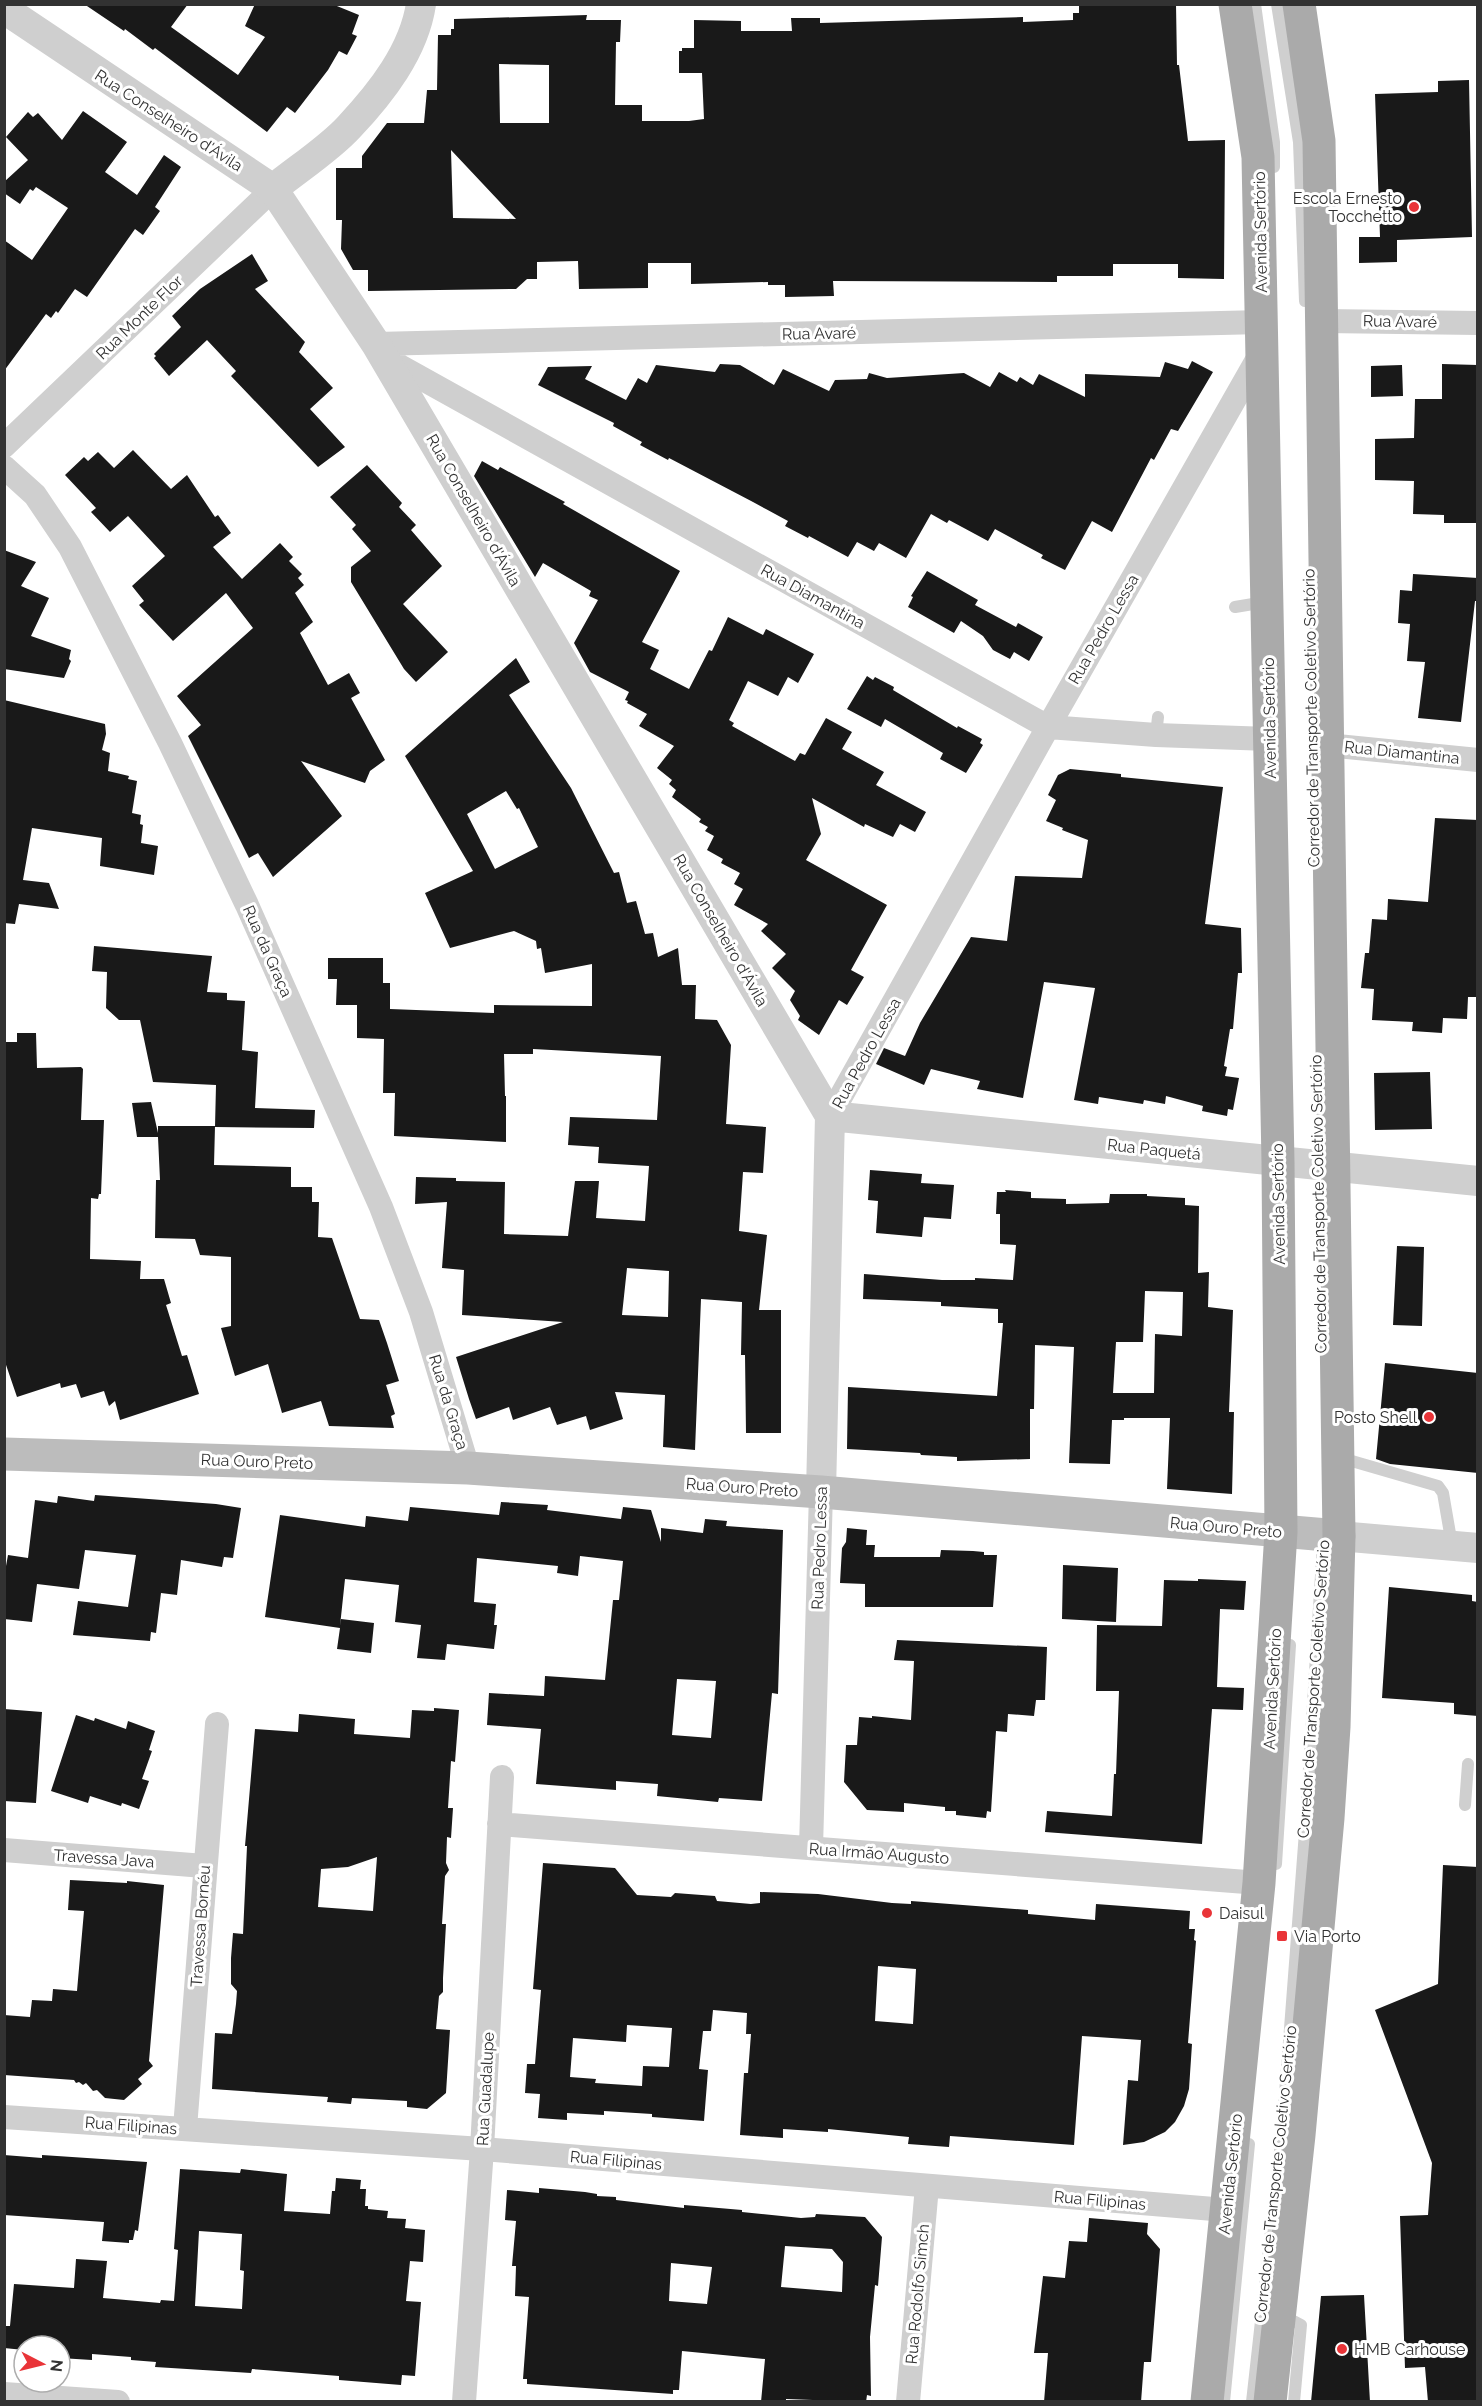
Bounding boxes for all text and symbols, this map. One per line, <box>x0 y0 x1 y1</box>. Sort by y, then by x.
street label: Rua Conselheiro d'Ávila <box>91 65 247 175</box>
street label: Avenida Sertório <box>1250 171 1271 293</box>
place label: Escola Ernesto Tocchetto <box>1293 189 1402 226</box>
marker: Escola Ernesto Tocchetto <box>1407 200 1421 214</box>
street label: Rua Monte Flor <box>92 271 187 363</box>
street label: Rua Avaré <box>1363 311 1437 332</box>
street label: Rua Avaré <box>782 323 856 344</box>
street label: Rua Conselheiro d'Ávila <box>422 430 526 590</box>
street label: Rua Diamantina <box>757 560 868 633</box>
street label: Corredor de Transporte Coletivo Sertório <box>1299 568 1324 868</box>
street label: Rua Pedro Lessa <box>1064 571 1143 687</box>
street label: Avenida Sertório <box>1259 657 1280 779</box>
street label: Rua Diamantina <box>1343 737 1461 768</box>
street label: Rua Conselheiro d'Ávila <box>669 850 773 1010</box>
street label: Rua da Graça <box>239 902 296 1000</box>
street label: Rua Pedro Lessa <box>828 995 905 1112</box>
street label: Corredor de Transporte Coletivo Sertório <box>1306 1054 1331 1354</box>
street label: Rua Paquetá <box>1106 1135 1202 1164</box>
street label: Avenida Sertório <box>1268 1143 1289 1265</box>
street label: Rua da Graça <box>425 1352 472 1452</box>
place label: Posto Shell <box>1334 1408 1418 1427</box>
marker: Posto Shell <box>1422 1410 1436 1424</box>
street label: Rua Ouro Preto <box>200 1450 314 1473</box>
street label: Rua Ouro Preto <box>685 1474 799 1501</box>
street label: Rua Pedro Lessa <box>808 1486 831 1610</box>
street label: Rua Ouro Preto <box>1169 1513 1283 1542</box>
street label: Corredor de Transporte Coletivo Sertório <box>1294 1539 1333 1839</box>
street label: Avenida Sertório <box>1260 1628 1285 1750</box>
street label: Rua Irmão Augusto <box>808 1839 950 1868</box>
street label: Travessa Java <box>53 1846 155 1871</box>
street label: Travessa Bornéu <box>187 1864 214 1988</box>
place label: Daisul <box>1219 1904 1265 1923</box>
marker: Daisul <box>1200 1906 1214 1920</box>
place label: Via Porto <box>1294 1927 1361 1946</box>
marker: Via Porto <box>1275 1929 1289 1943</box>
street label: Corredor de Transporte Coletivo Sertório <box>1250 2024 1301 2324</box>
street label: Rua Guadalupe <box>473 2032 498 2146</box>
street label: Rua Filipinas <box>84 2113 178 2138</box>
street label: Avenida Sertório <box>1215 2113 1246 2236</box>
street label: Rua Filipinas <box>569 2147 663 2174</box>
street label: Rua Filipinas <box>1053 2187 1147 2214</box>
street label: Rua Rodolfo Simch <box>902 2223 933 2365</box>
north arrow <box>12 2334 72 2394</box>
place label: HMB Carhouse <box>1354 2340 1465 2359</box>
marker: HMB Carhouse <box>1335 2342 1349 2356</box>
text: N <box>46 2359 67 2373</box>

